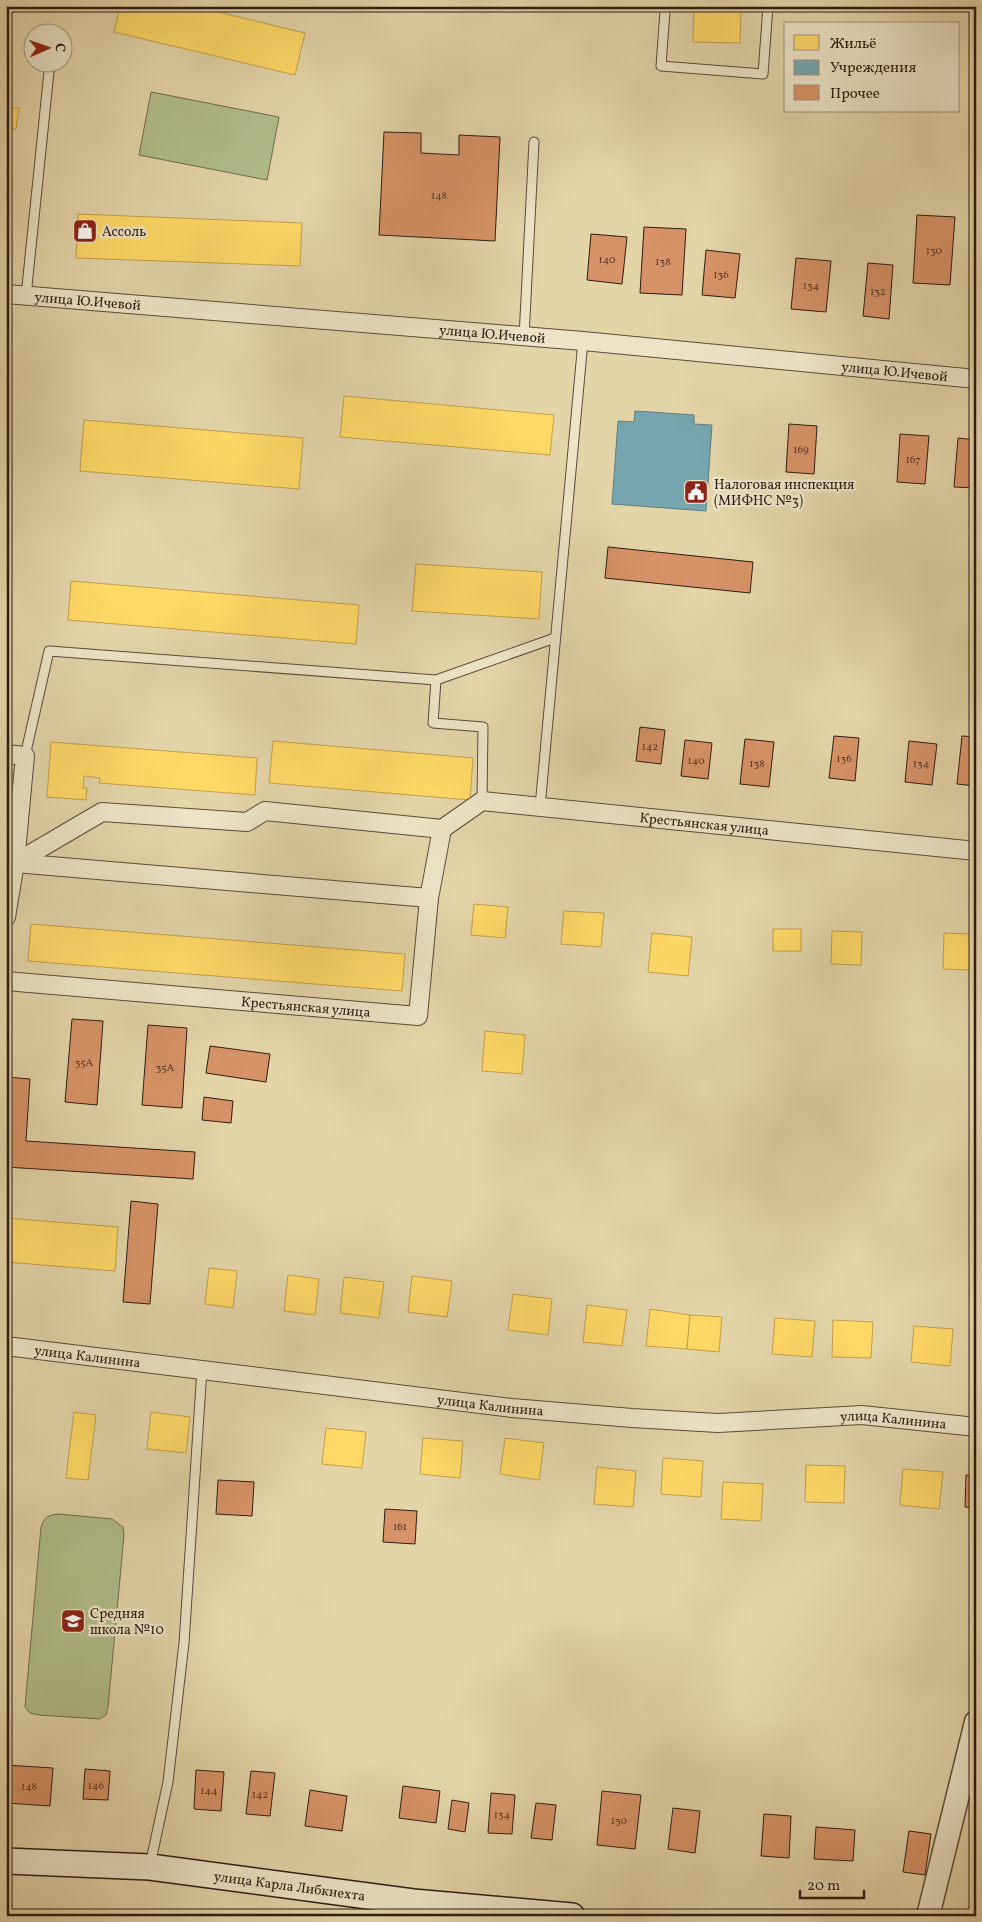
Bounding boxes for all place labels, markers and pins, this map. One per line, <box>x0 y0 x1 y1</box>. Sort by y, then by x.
shop icon: Ассоль <box>72 218 98 244</box>
place label: Ассоль <box>102 223 146 242</box>
place label: Налоговая инспекция (МИФНС №3) <box>714 476 854 511</box>
public building icon: Налоговая инспекция (МИФНС №3) <box>683 479 709 505</box>
place label: Средняя школа №10 <box>90 1605 164 1640</box>
school or university icon: Средняя школа №10 <box>60 1608 86 1634</box>

